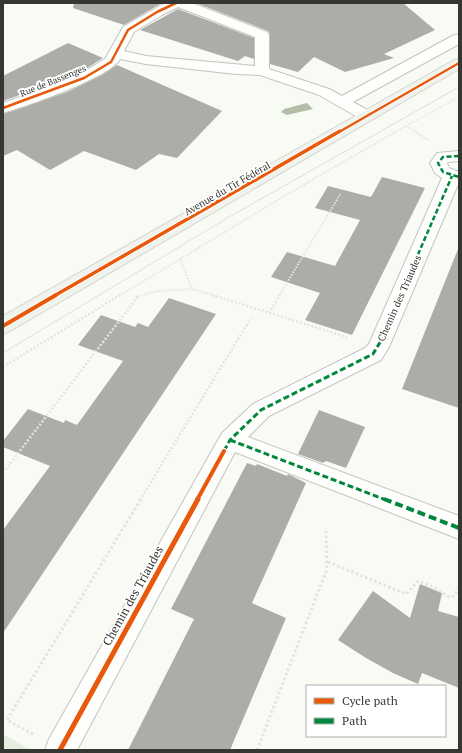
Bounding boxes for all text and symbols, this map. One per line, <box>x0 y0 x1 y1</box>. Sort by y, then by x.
street label: Rue de Bassenges <box>18 62 88 100</box>
street label: Avenue du Tir Fédéral <box>182 158 273 218</box>
street label: Chemin des Triaudes <box>375 253 424 343</box>
street label: Chemin des Triaudes <box>99 543 166 648</box>
legend <box>306 685 446 737</box>
text: Cycle path <box>342 693 398 708</box>
text: Path <box>342 713 367 728</box>

